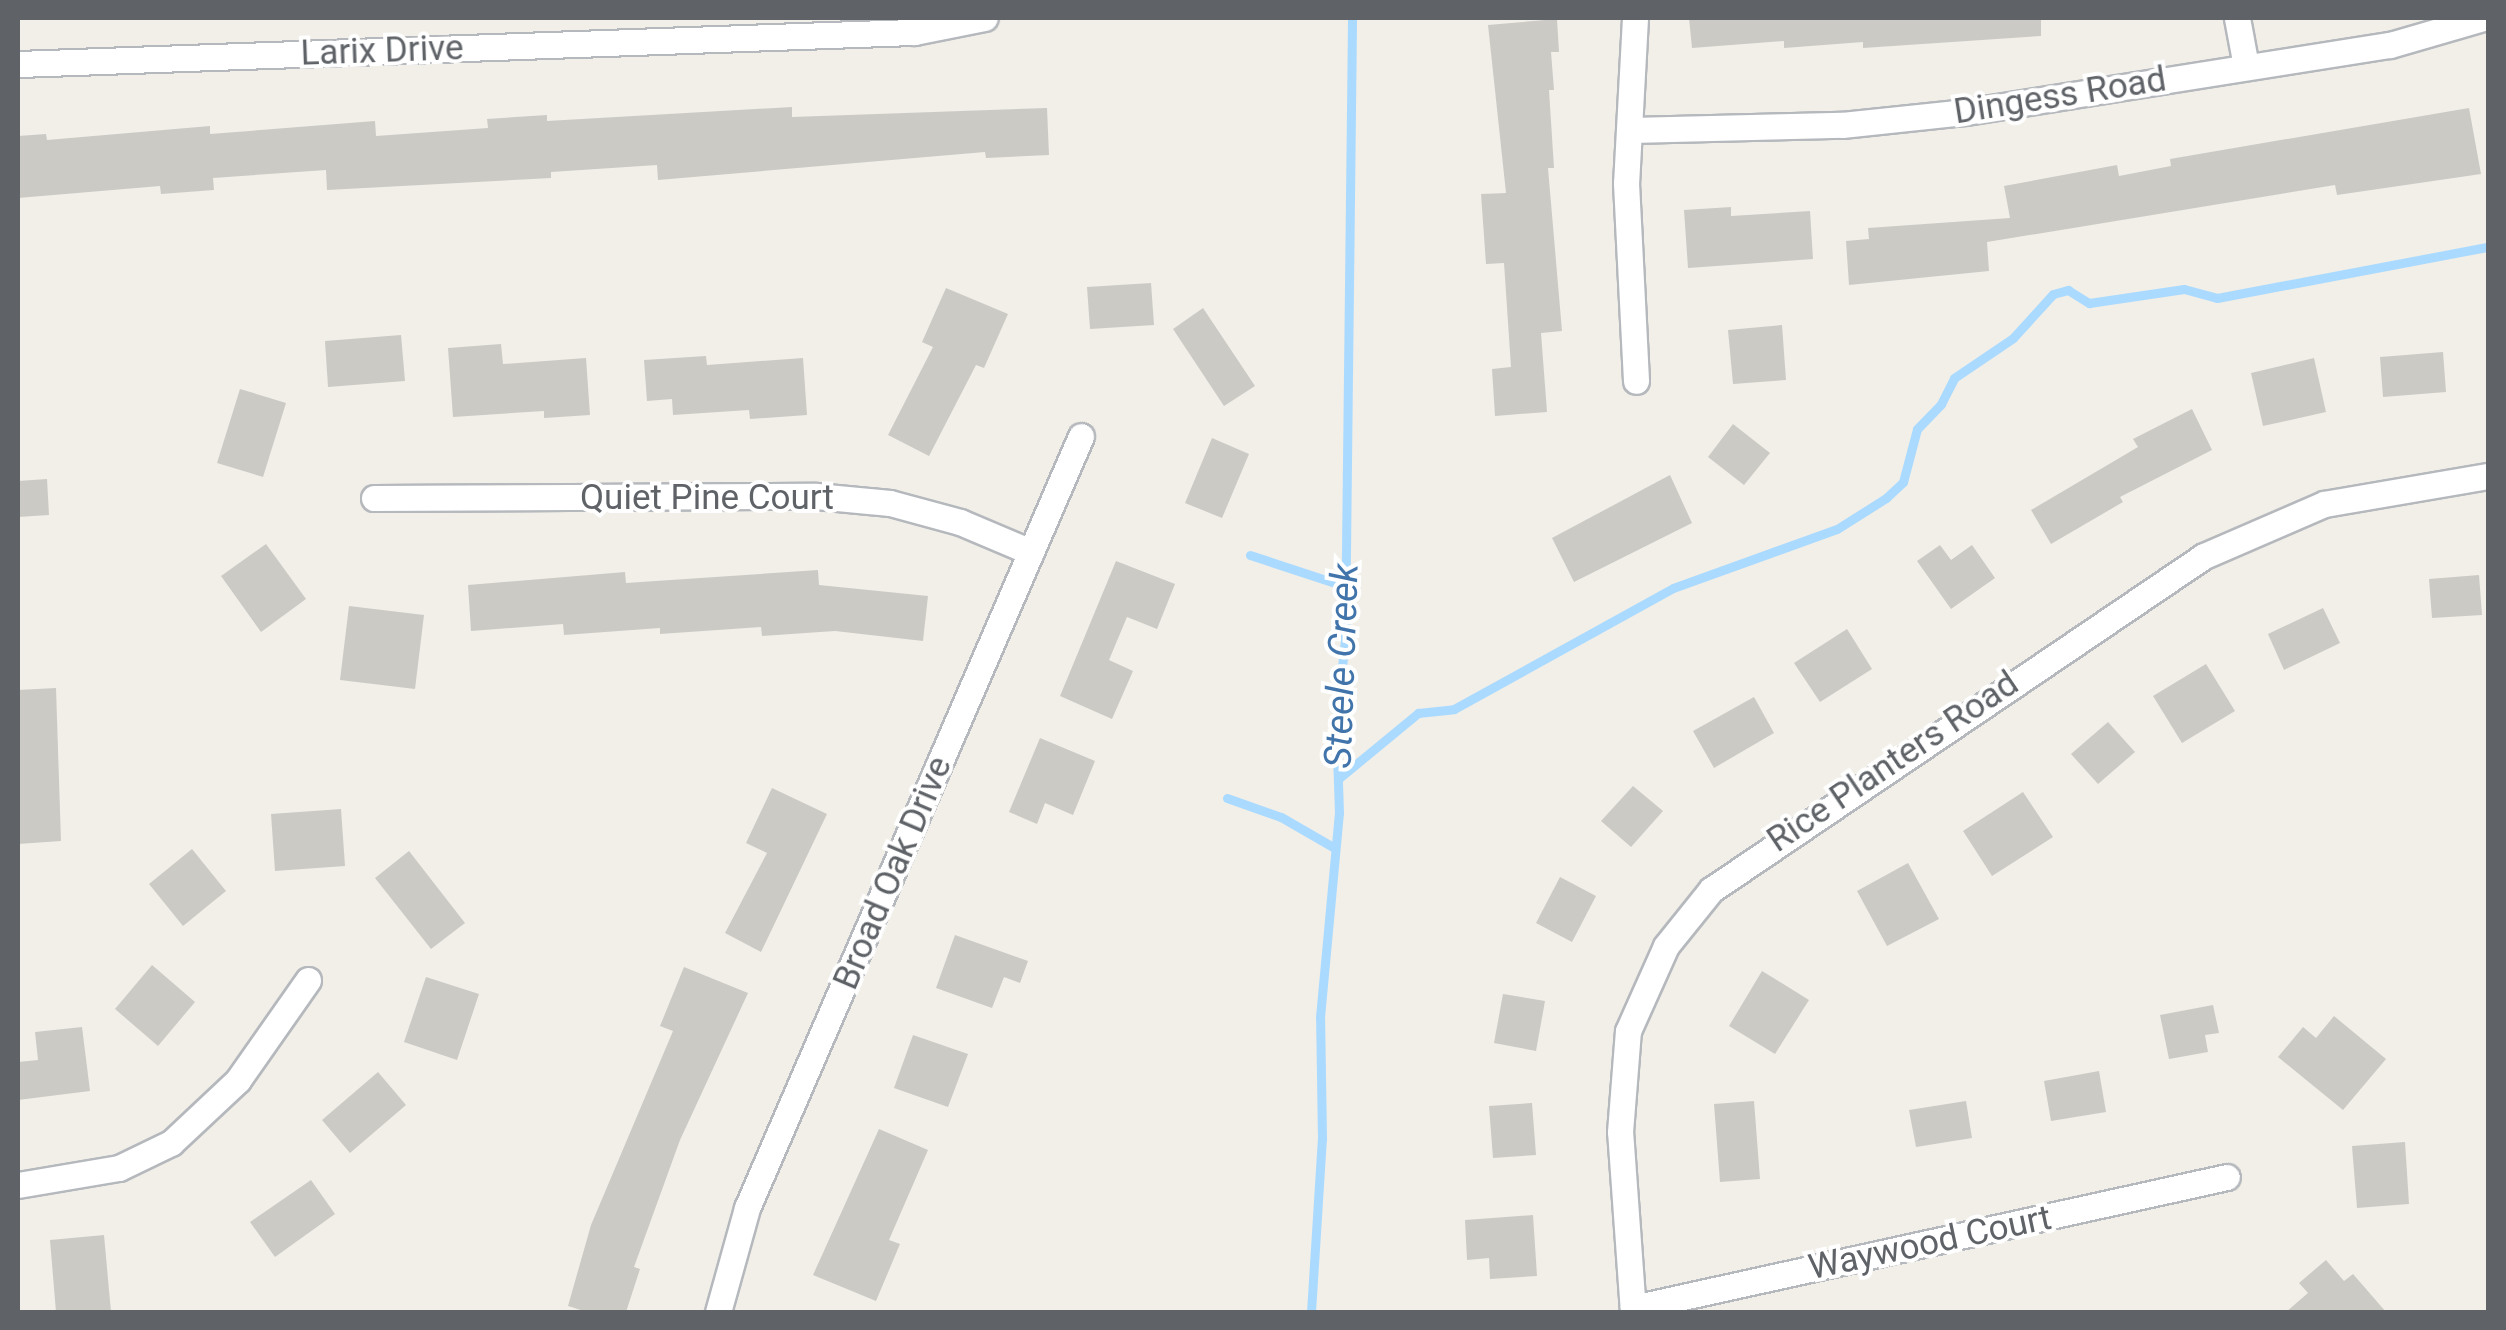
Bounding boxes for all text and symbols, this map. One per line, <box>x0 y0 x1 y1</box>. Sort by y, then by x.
street label: Larix Drive <box>300 27 464 75</box>
street label: Dingess Road <box>1951 59 2169 133</box>
street label: Quiet Pine Court <box>580 477 834 519</box>
water label: Steele Creek <box>1316 563 1368 769</box>
street label: Rice Planters Road <box>1760 663 2026 861</box>
street label: Broad Oak Drive <box>825 750 961 996</box>
street label: Waywood Court <box>1805 1197 2055 1289</box>

